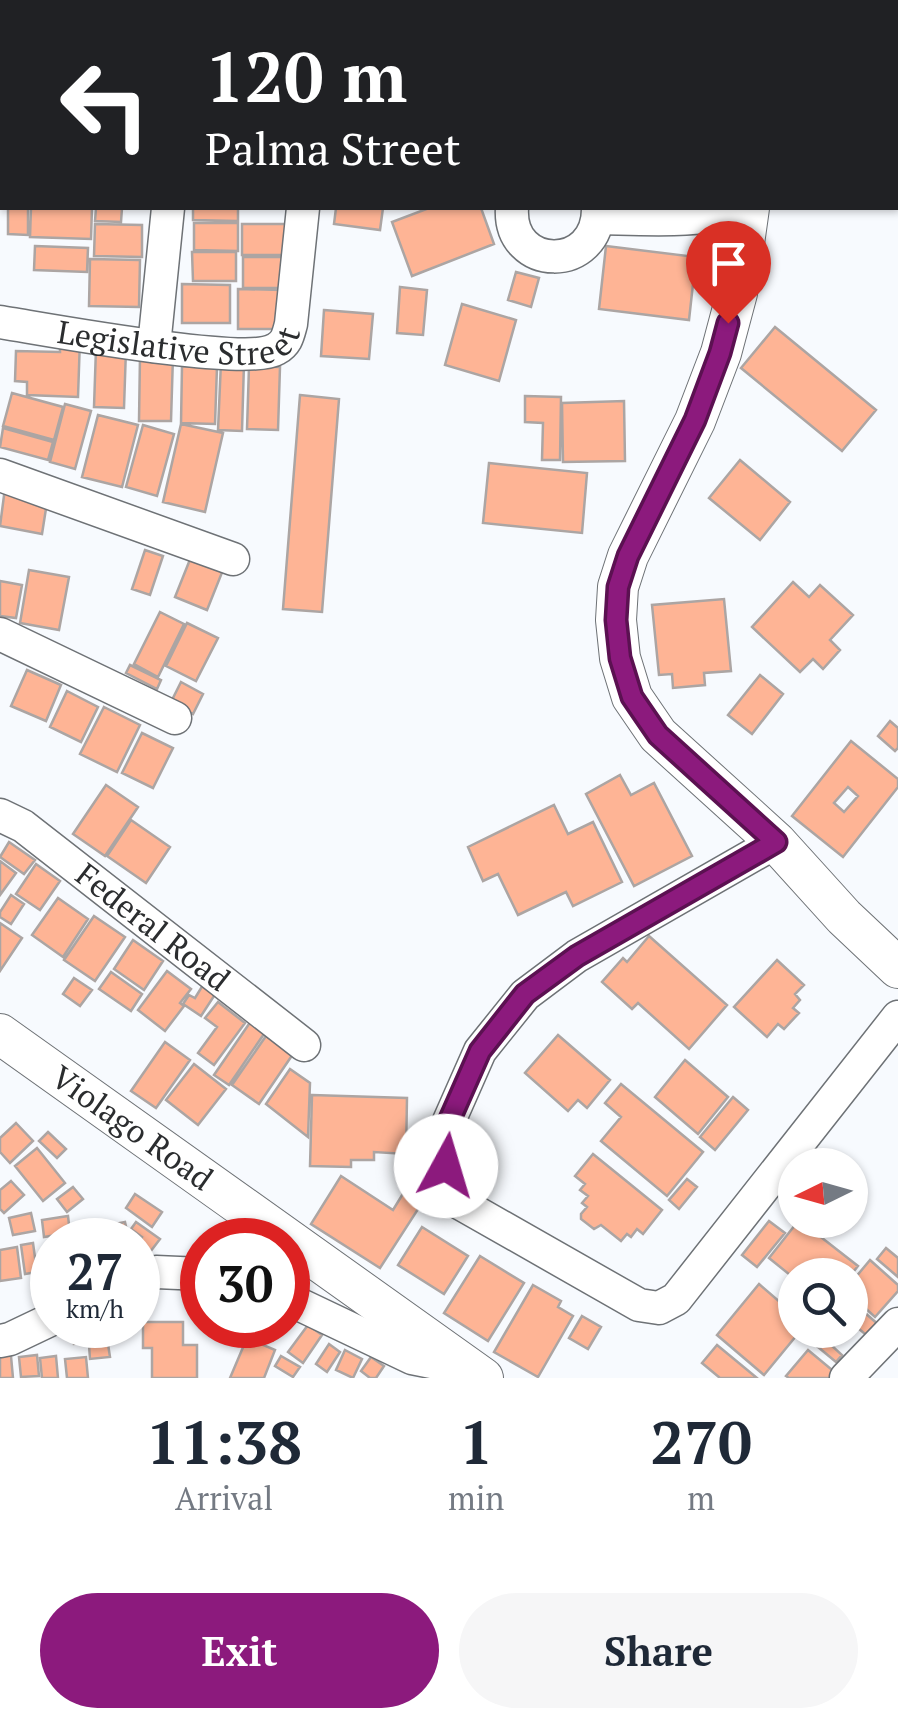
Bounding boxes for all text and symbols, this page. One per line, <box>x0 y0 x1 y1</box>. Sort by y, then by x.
text: 120 m <box>205 29 407 122</box>
icon: left <box>40 40 170 170</box>
text: Palma Street <box>205 118 461 178</box>
pin <box>686 221 771 324</box>
icon: arrive <box>701 236 756 291</box>
street label: Legislative Street <box>55 310 309 374</box>
street label: Federal Road <box>68 853 239 1000</box>
street label: Violago Road <box>43 1055 222 1199</box>
position arrow <box>394 1114 498 1218</box>
north arrow <box>778 1148 868 1238</box>
map controls <box>778 1148 868 1348</box>
speed limit sign: 30 <box>180 1218 310 1348</box>
text: 27 <box>67 1238 123 1304</box>
button: search <box>778 1258 868 1348</box>
text: km/h <box>66 1292 124 1325</box>
text: 11:38 <box>146 1402 302 1481</box>
text: 1 <box>459 1402 493 1481</box>
text: 270 <box>650 1402 752 1481</box>
text: Arrival <box>175 1477 273 1519</box>
text: min <box>448 1477 504 1519</box>
text: m <box>687 1477 715 1519</box>
button: Exit <box>40 1593 439 1708</box>
button: Share <box>459 1593 858 1708</box>

